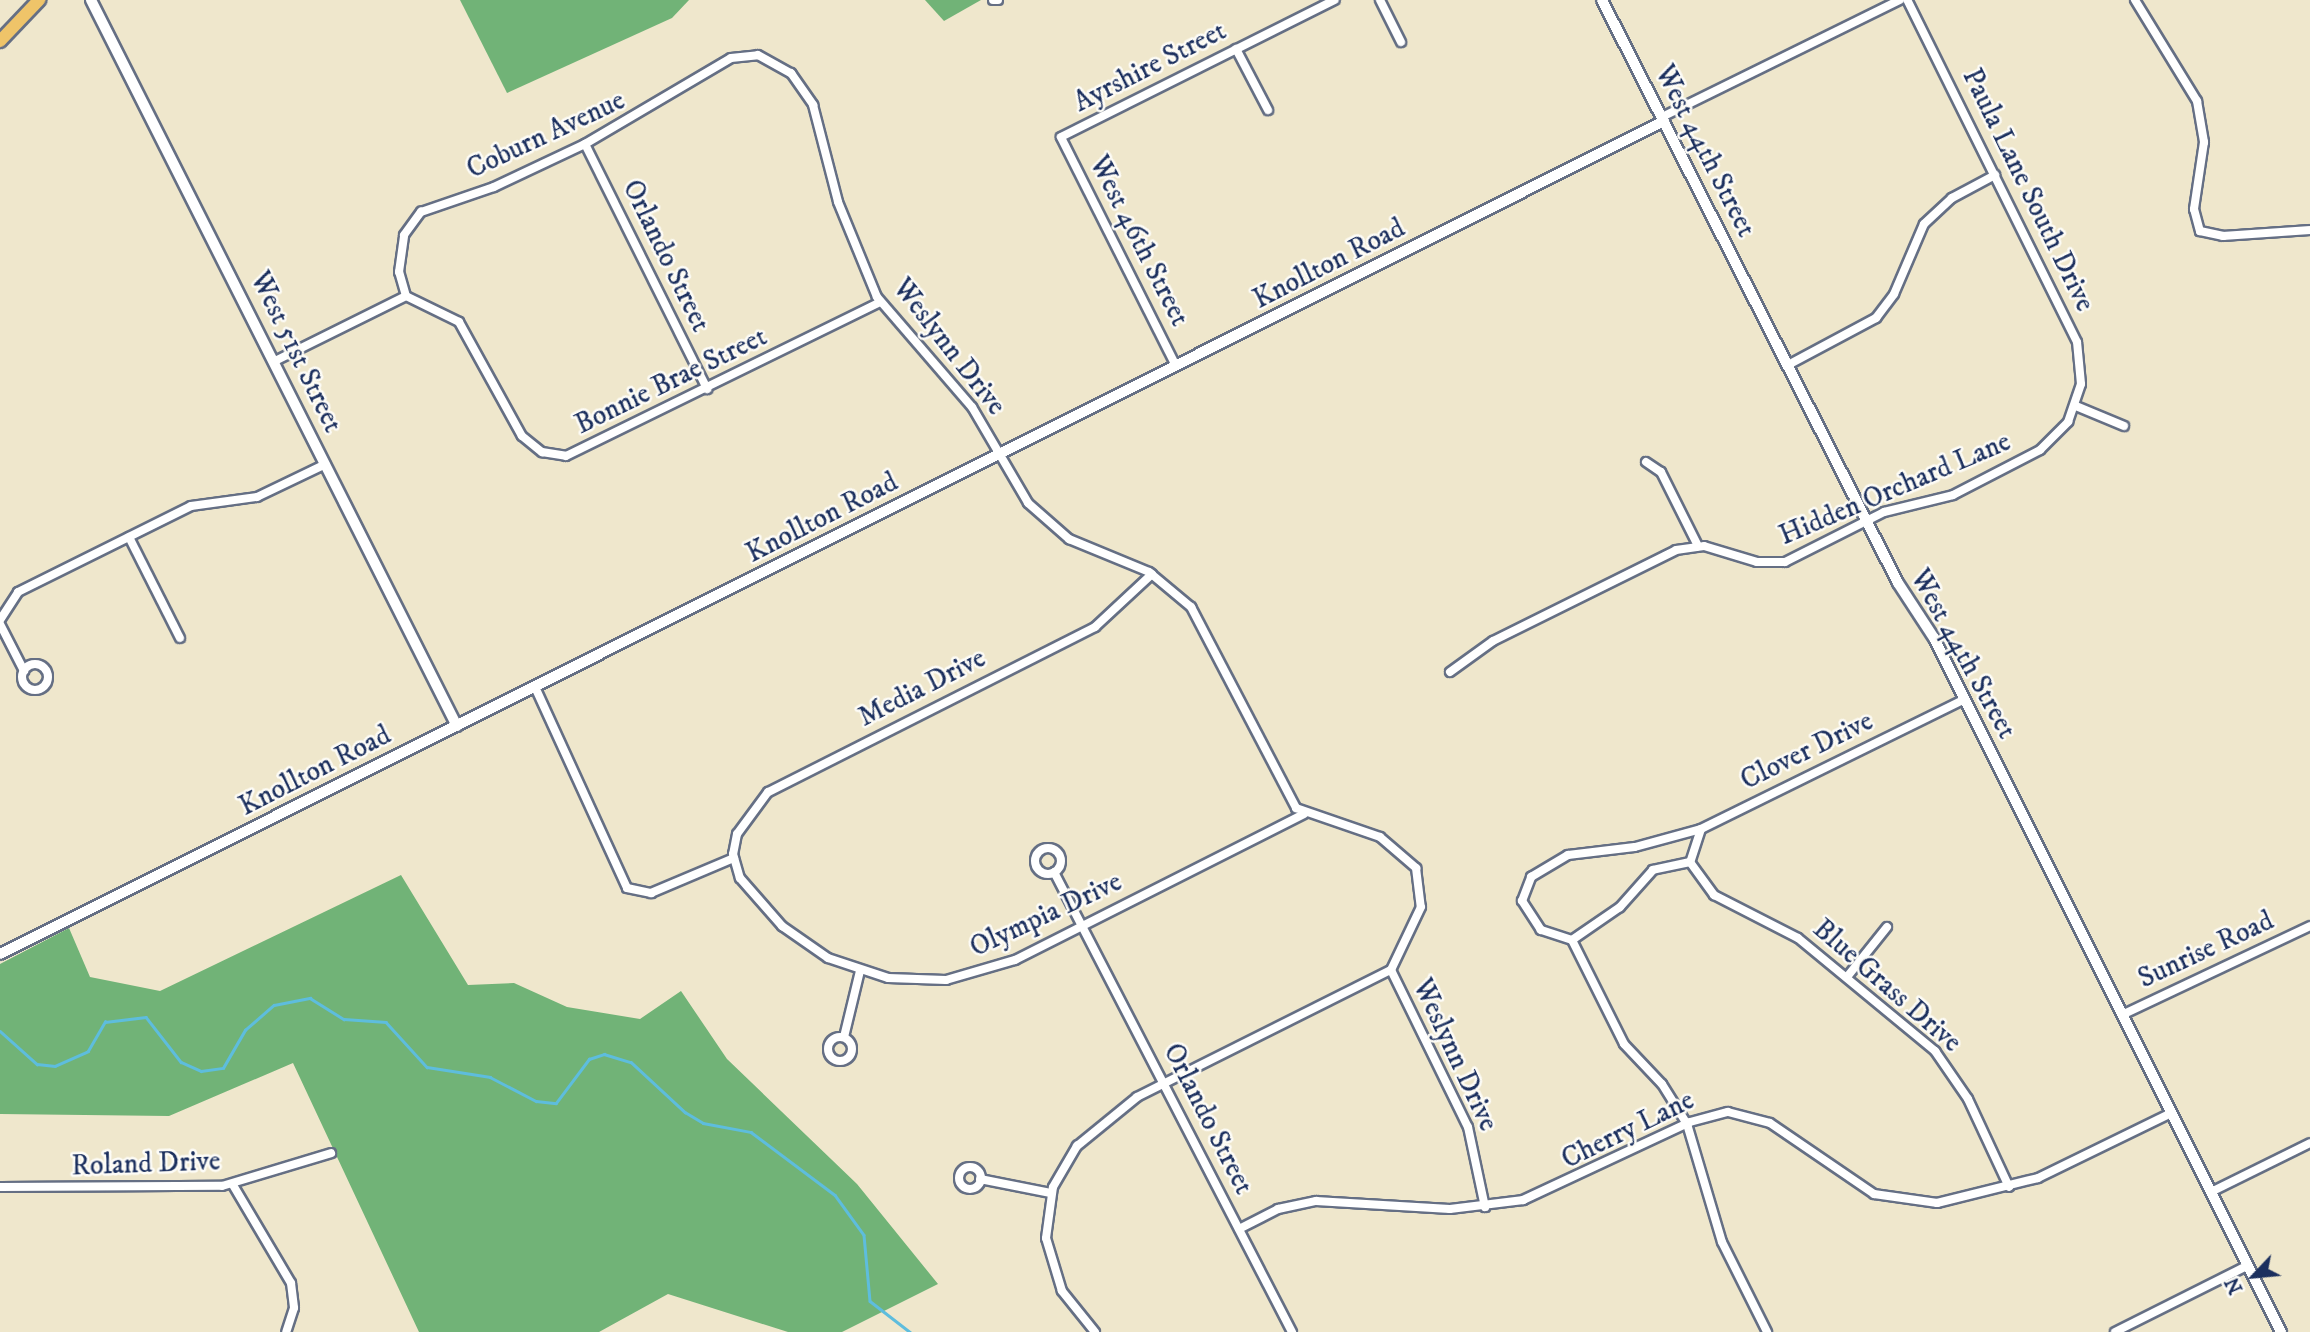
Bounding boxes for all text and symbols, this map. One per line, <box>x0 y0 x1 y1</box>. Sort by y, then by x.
street label: Ayrshire Street <box>1068 14 1232 120</box>
street label: West 44th Street <box>1647 59 1763 243</box>
street label: Paula Lane South Drive <box>1955 63 2101 317</box>
street label: Coburn Avenue <box>462 84 630 186</box>
street label: West 46th Street <box>1082 150 1196 332</box>
street label: Orlando Street <box>615 175 717 337</box>
street label: Knollton Road <box>1248 211 1410 317</box>
street label: West 51st Street <box>243 266 349 438</box>
street label: Weslynn Drive <box>885 272 1013 422</box>
street label: Bonnie Brae Street <box>570 320 772 442</box>
street label: Hidden Orchard Lane <box>1774 425 2016 553</box>
street label: Knollton Road <box>741 465 903 571</box>
street label: West 44th Street <box>1903 563 2023 745</box>
street label: Media Drive <box>853 642 991 734</box>
street label: Clover Drive <box>1735 705 1879 797</box>
street label: Knollton Road <box>234 718 396 824</box>
street label: Olympia Drive <box>965 865 1127 965</box>
street label: Sunrise Road <box>2133 904 2279 996</box>
street label: Blue Grass Drive <box>1806 912 1968 1060</box>
street label: Weslynn Drive <box>1405 973 1505 1137</box>
street label: Orlando Street <box>1156 1038 1260 1200</box>
street label: Cherry Lane <box>1556 1084 1700 1176</box>
street label: Roland Drive <box>71 1145 221 1183</box>
north arrow <box>2219 1241 2289 1311</box>
text: N <box>2221 1273 2248 1297</box>

